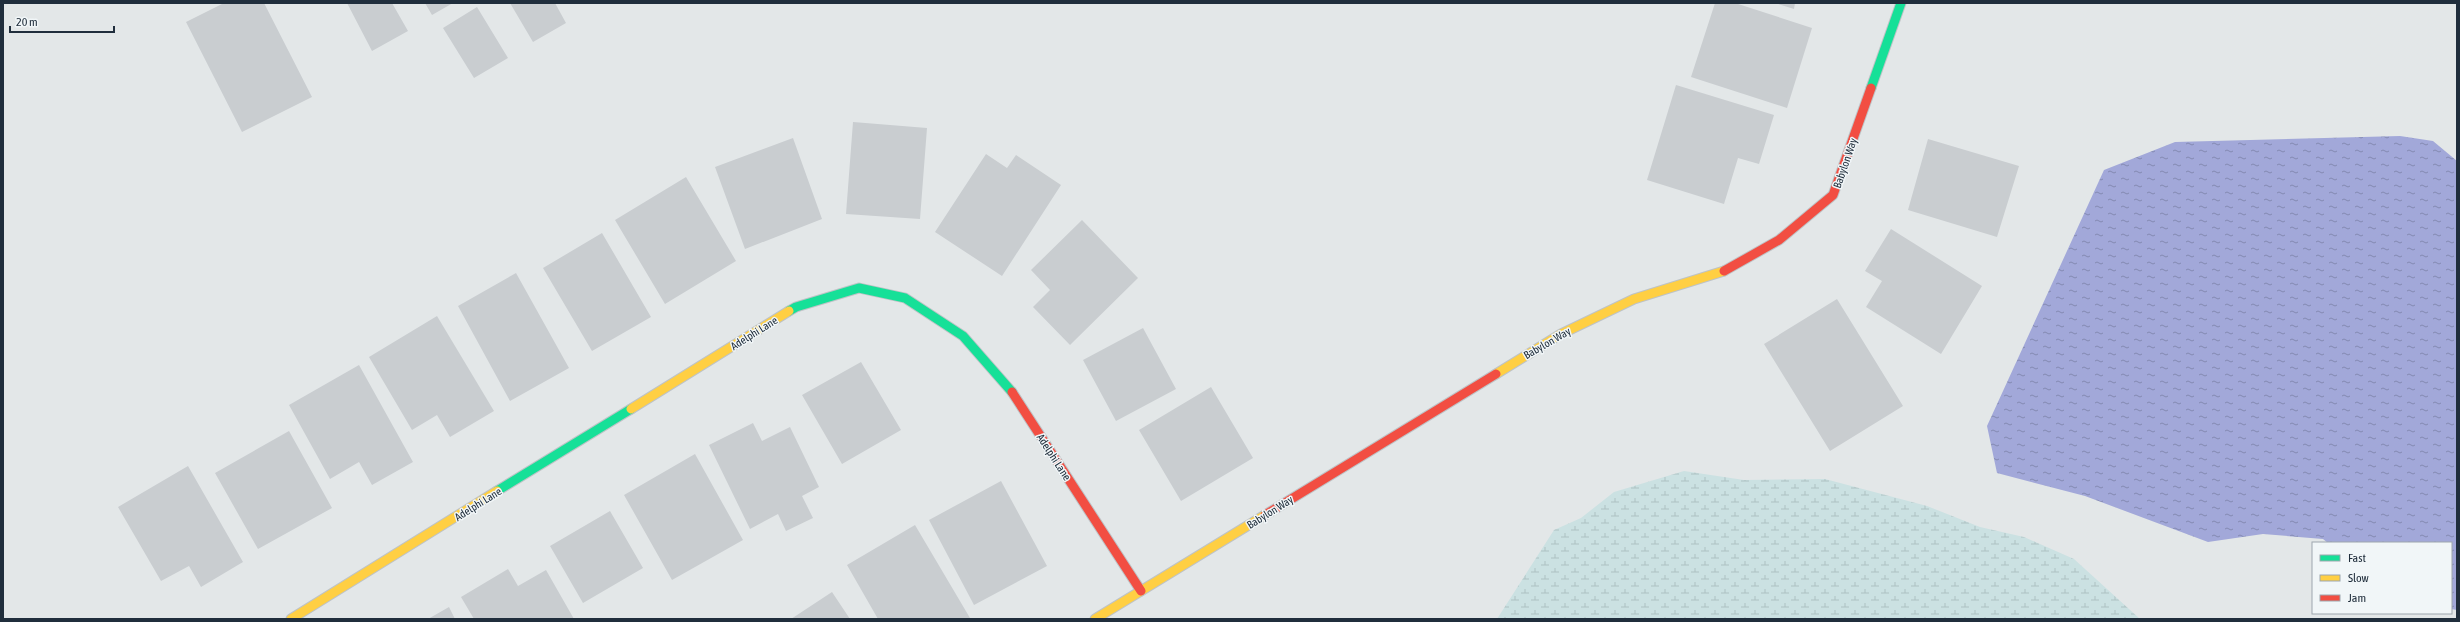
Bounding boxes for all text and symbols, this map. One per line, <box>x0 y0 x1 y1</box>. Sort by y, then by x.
scale bar <box>10 8 114 34</box>
text: 20 m <box>16 15 38 29</box>
street label: Babylon Way <box>1831 136 1859 190</box>
street label: Adelphi Lane <box>728 314 780 352</box>
street label: Babylon Way <box>1521 325 1573 361</box>
street label: Adelphi Lane <box>1035 432 1073 482</box>
street label: Adelphi Lane <box>452 485 504 523</box>
street label: Babylon Way <box>1245 493 1296 531</box>
legend <box>2312 542 2452 614</box>
text: Fast <box>2348 551 2366 565</box>
text: Slow <box>2348 571 2369 585</box>
text: Jam <box>2348 591 2366 605</box>

